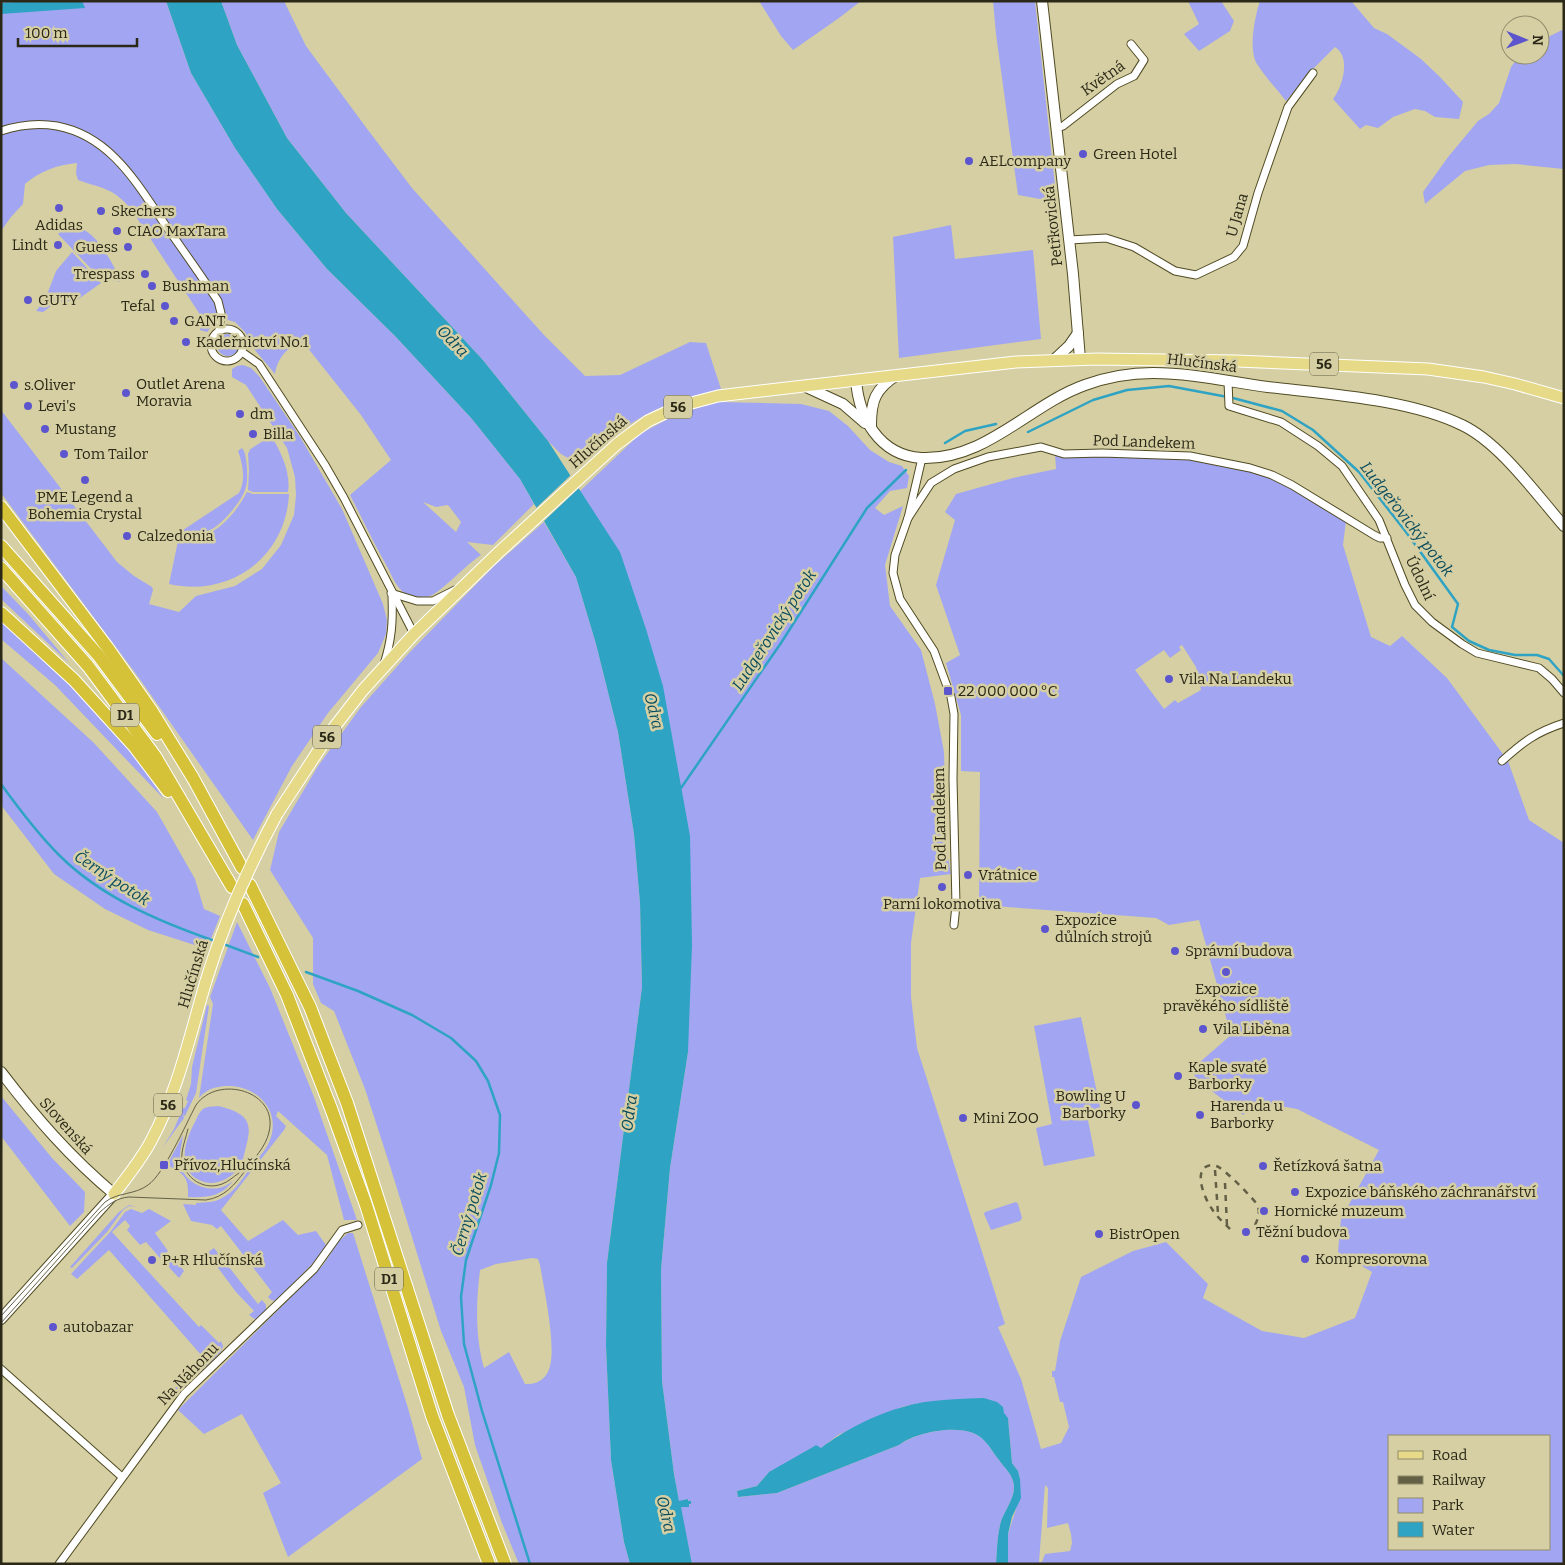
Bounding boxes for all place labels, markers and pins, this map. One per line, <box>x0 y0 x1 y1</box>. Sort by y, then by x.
place label: Green Hotel <box>1093 145 1177 163</box>
marker: Green Hotel <box>1077 148 1089 160</box>
place label: AELcompany <box>979 152 1071 170</box>
marker: AELcompany <box>963 155 975 167</box>
marker: Adidas <box>53 202 65 214</box>
place label: Skechers <box>111 202 175 220</box>
marker: Skechers <box>95 205 107 217</box>
place label: Adidas <box>35 216 83 234</box>
place label: CIAO MaxTara <box>127 222 226 240</box>
marker: CIAO MaxTara <box>111 225 123 237</box>
place label: Lindt <box>12 236 49 254</box>
place label: Guess <box>75 238 118 256</box>
marker: Lindt <box>52 239 64 251</box>
marker: Guess <box>122 241 134 253</box>
place label: Trespass <box>73 265 135 283</box>
marker: Trespass <box>139 268 151 280</box>
place label: Bushman <box>162 277 230 295</box>
marker: Bushman <box>146 280 158 292</box>
place label: GUTY <box>38 291 79 309</box>
marker: GUTY <box>22 294 34 306</box>
place label: Tefal <box>121 297 155 315</box>
marker: Tefal <box>159 300 171 312</box>
place label: GANT <box>184 312 226 330</box>
marker: GANT <box>168 315 180 327</box>
place label: Kadeřnictví No.1 <box>196 333 309 351</box>
marker: Kadeřnictví No.1 <box>180 336 192 348</box>
place label: Outlet Arena Moravia <box>136 375 225 410</box>
place label: s.Oliver <box>24 376 76 394</box>
marker: s.Oliver <box>8 379 20 391</box>
marker: Outlet Arena Moravia <box>120 387 132 399</box>
place label: Levi's <box>38 397 76 415</box>
marker: Levi's <box>22 400 34 412</box>
place label: dm <box>250 405 274 423</box>
marker: dm <box>234 408 246 420</box>
place label: Mustang <box>55 420 116 438</box>
marker: Mustang <box>39 423 51 435</box>
place label: Billa <box>263 425 294 443</box>
marker: Billa <box>247 428 259 440</box>
place label: Tom Tailor <box>74 445 149 463</box>
marker: Tom Tailor <box>58 448 70 460</box>
marker: PME Legend a Bohemia Crystal <box>79 474 91 486</box>
place label: PME Legend a Bohemia Crystal <box>28 488 142 523</box>
place label: Calzedonia <box>137 527 214 545</box>
marker: Calzedonia <box>121 530 133 542</box>
place label: Vila Na Landeku <box>1179 670 1292 688</box>
marker: Vila Na Landeku <box>1163 673 1175 685</box>
place label: 22 000 000 °C <box>958 682 1057 700</box>
marker: 22 000 000 °C <box>942 685 954 697</box>
place label: Vrátnice <box>978 866 1037 884</box>
marker: Vrátnice <box>962 869 974 881</box>
marker: Parní lokomotiva <box>936 881 948 893</box>
place label: Parní lokomotiva <box>883 895 1001 913</box>
place label: Expozice důlních strojů <box>1055 911 1152 946</box>
marker: Expozice důlních strojů <box>1039 923 1051 935</box>
place label: Správní budova <box>1185 942 1292 960</box>
marker: Správní budova <box>1169 945 1181 957</box>
marker: Expozice pravěkého sídliště <box>1220 966 1232 978</box>
place label: Expozice pravěkého sídliště <box>1163 980 1289 1015</box>
place label: Vila Liběna <box>1213 1020 1290 1038</box>
marker: Vila Liběna <box>1197 1023 1209 1035</box>
place label: Kaple svaté Barborky <box>1188 1058 1267 1093</box>
marker: Kaple svaté Barborky <box>1172 1070 1184 1082</box>
place label: Bowling U Barborky <box>1055 1087 1126 1122</box>
place label: Harenda u Barborky <box>1210 1097 1283 1132</box>
marker: Bowling U Barborky <box>1130 1099 1142 1111</box>
place label: Mini ZOO <box>973 1109 1039 1127</box>
marker: Harenda u Barborky <box>1194 1109 1206 1121</box>
marker: Mini ZOO <box>957 1112 969 1124</box>
place label: Přívoz,Hlučínská <box>174 1156 291 1174</box>
place label: Řetízková šatna <box>1273 1157 1382 1175</box>
marker: Přívoz,Hlučínská <box>158 1159 170 1171</box>
marker: Řetízková šatna <box>1257 1160 1269 1172</box>
place label: Expozice báňského záchranářství <box>1305 1183 1537 1201</box>
marker: Expozice báňského záchranářství <box>1289 1186 1301 1198</box>
place label: Hornické muzeum <box>1274 1202 1405 1220</box>
marker: Hornické muzeum <box>1258 1205 1270 1217</box>
place label: Těžní budova <box>1256 1223 1347 1241</box>
place label: BistrOpen <box>1109 1225 1180 1243</box>
marker: Těžní budova <box>1240 1226 1252 1238</box>
marker: BistrOpen <box>1093 1228 1105 1240</box>
place label: Kompresorovna <box>1315 1250 1427 1268</box>
place label: P+R Hlučínská <box>162 1251 263 1269</box>
marker: Kompresorovna <box>1299 1253 1311 1265</box>
marker: P+R Hlučínská <box>146 1254 158 1266</box>
place label: autobazar <box>63 1318 134 1336</box>
marker: autobazar <box>47 1321 59 1333</box>

